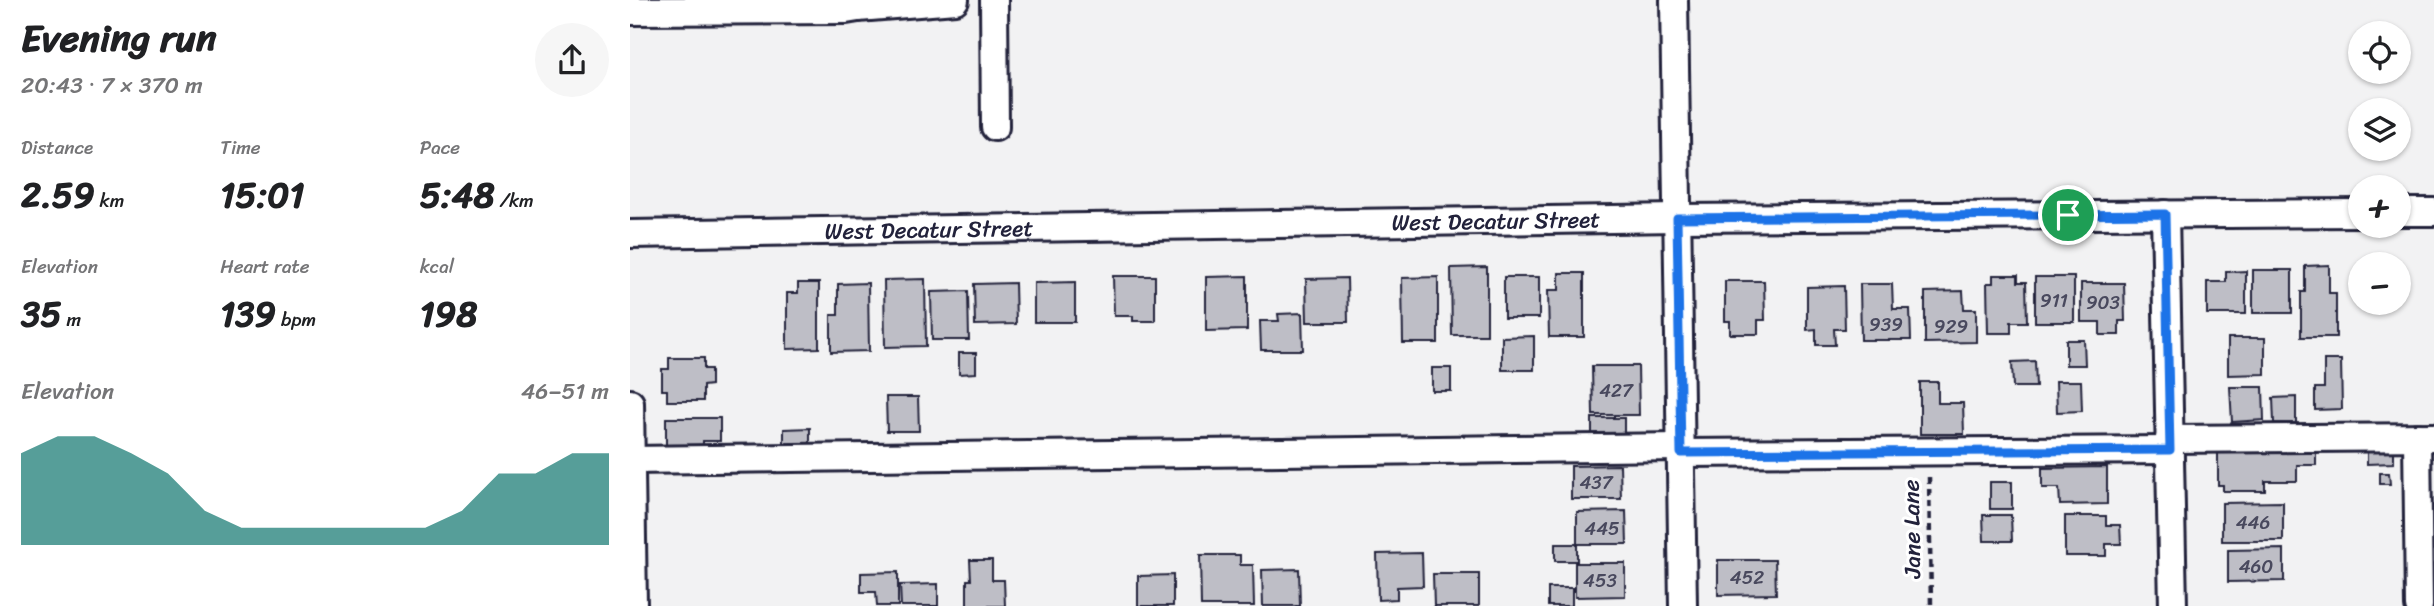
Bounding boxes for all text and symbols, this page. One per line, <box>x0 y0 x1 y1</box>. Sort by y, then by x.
text: Evening run <box>21 5 217 72</box>
map controls <box>2348 21 2411 315</box>
button: locate <box>2348 21 2411 84</box>
button: share <box>535 23 609 97</box>
text: 20:43 · 7 × 370 m <box>21 65 203 106</box>
button: layers <box>2348 98 2411 161</box>
text: Distance <box>21 131 93 164</box>
text: Time <box>220 131 261 164</box>
text: Pace <box>420 131 460 164</box>
text: 2.59 <box>21 164 95 226</box>
text: 15:01 <box>220 164 304 226</box>
text: 5:48 <box>420 164 495 226</box>
button: + <box>2348 175 2411 238</box>
text: km <box>95 184 124 217</box>
text: /km <box>495 184 534 217</box>
pin <box>2038 185 2098 245</box>
icon: arrive <box>2049 196 2087 234</box>
street label: West Decatur Street <box>1391 199 1601 243</box>
street label: West Decatur Street <box>824 207 1034 252</box>
text: Elevation <box>21 250 98 283</box>
text: Heart rate <box>220 250 310 283</box>
text: kcal <box>420 250 454 283</box>
button: − <box>2348 252 2411 315</box>
text: 35 <box>21 283 62 345</box>
text: 139 <box>220 283 276 345</box>
text: 198 <box>420 283 477 345</box>
house number: 911 <box>2040 284 2068 317</box>
house number: 903 <box>2086 286 2121 319</box>
text: m <box>62 303 81 336</box>
text: bpm <box>276 303 316 336</box>
house number: 939 <box>1869 308 1903 341</box>
house number: 929 <box>1934 310 1968 343</box>
text: Elevation <box>21 371 114 412</box>
text: 46–51 m <box>521 371 609 412</box>
house number: 427 <box>1599 374 1634 407</box>
house number: 437 <box>1579 466 1614 499</box>
street label: Jane Lane <box>1891 479 1933 580</box>
house number: 446 <box>2236 506 2270 539</box>
house number: 445 <box>1584 512 1620 545</box>
house number: 460 <box>2239 550 2273 583</box>
house number: 452 <box>1730 561 1764 594</box>
house number: 453 <box>1583 564 1618 597</box>

